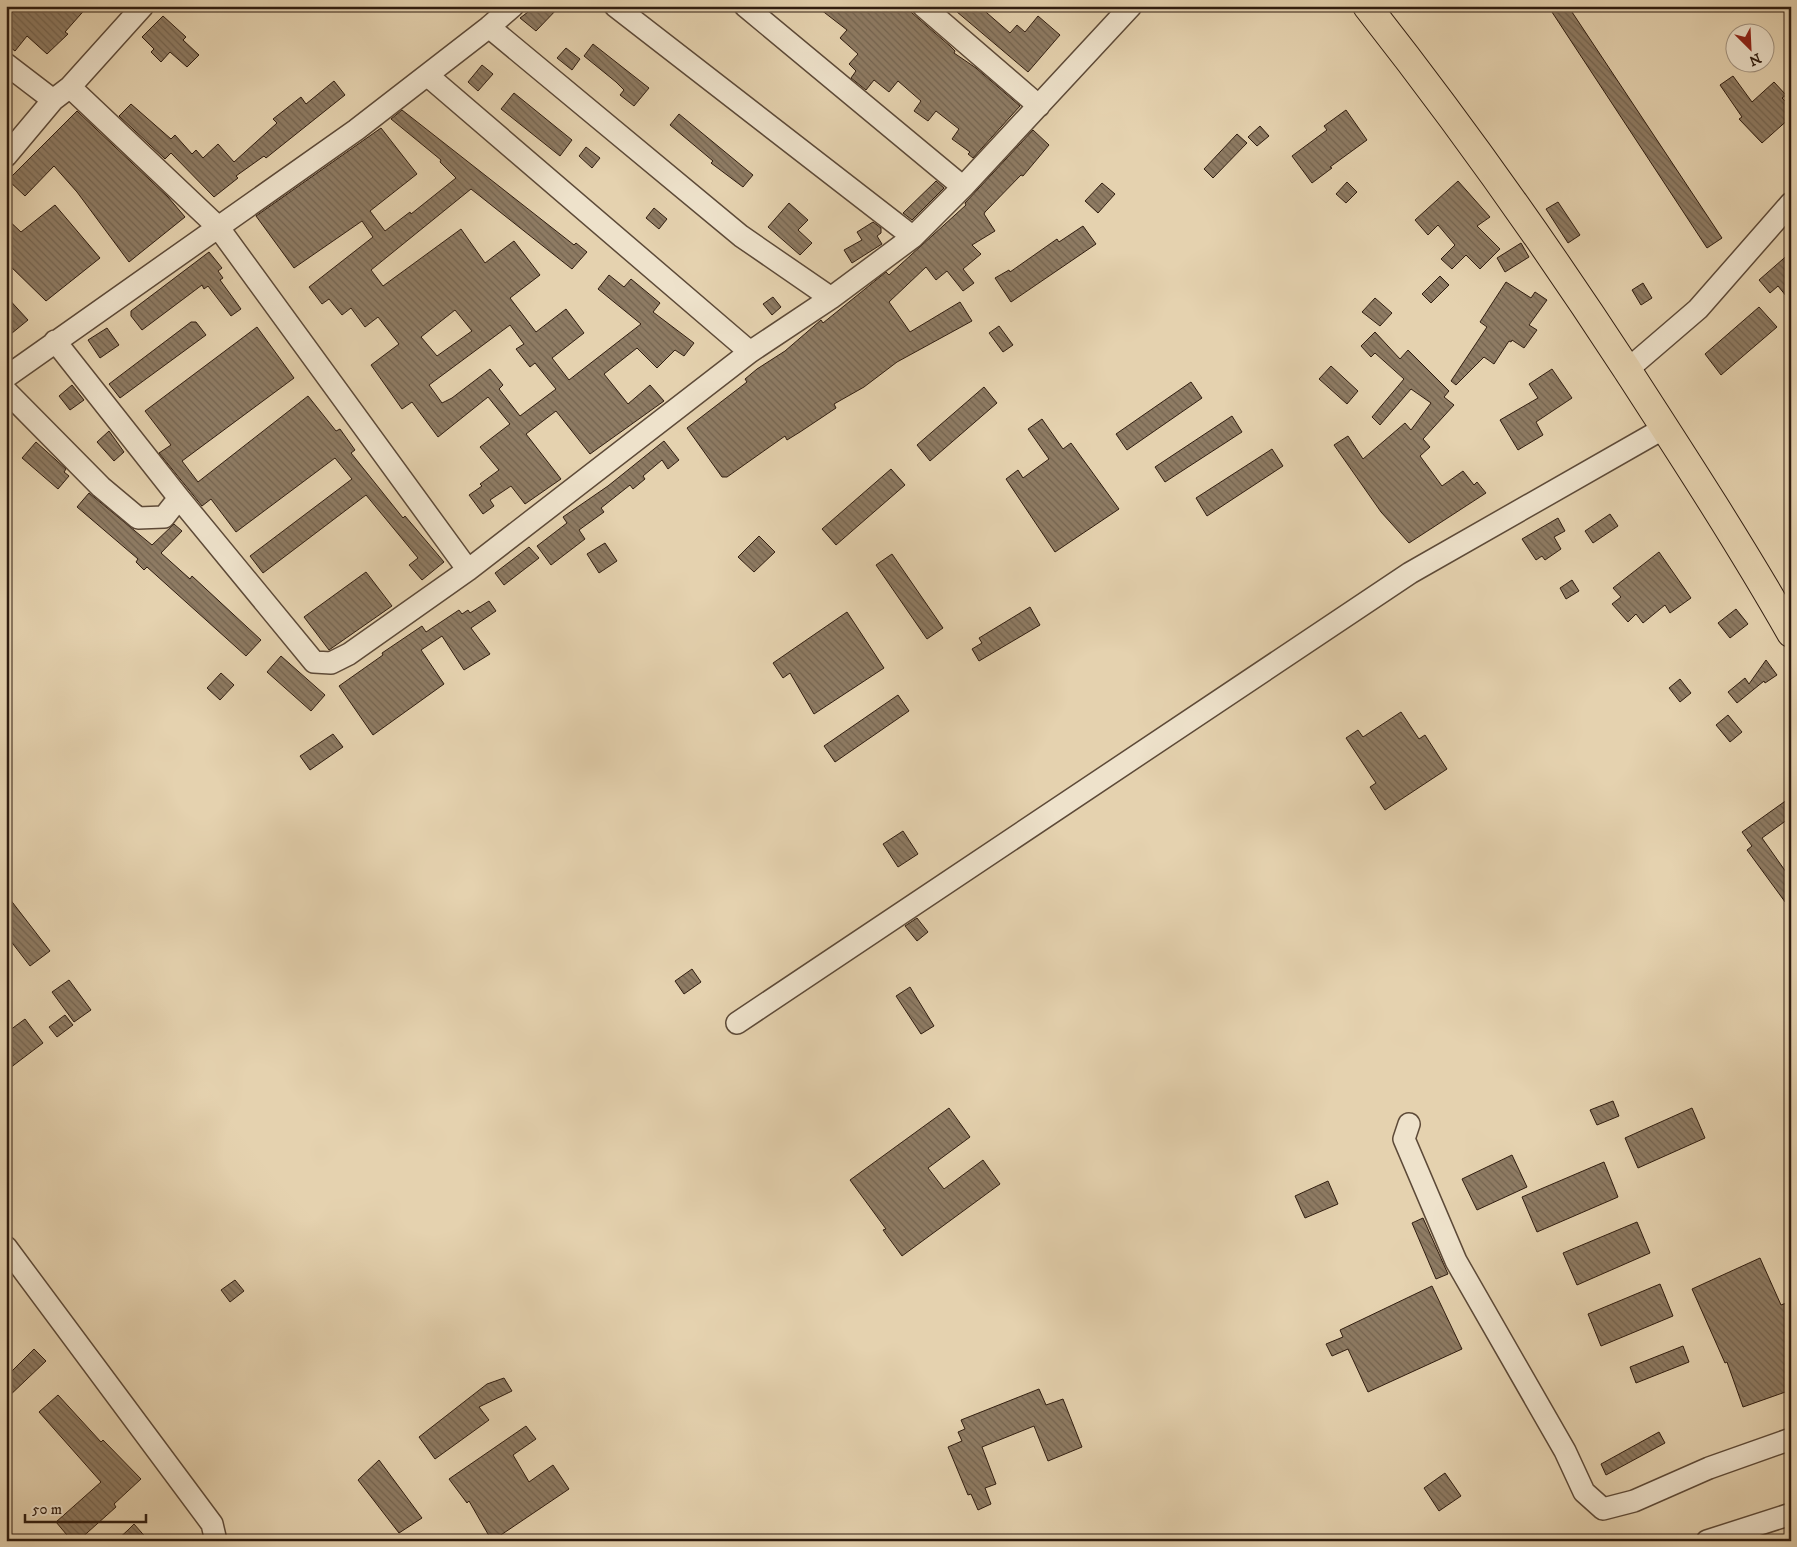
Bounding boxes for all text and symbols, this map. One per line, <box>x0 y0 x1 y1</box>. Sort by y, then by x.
north arrow <box>1724 22 1774 72</box>
text: N <box>1746 48 1764 70</box>
scale bar <box>25 1492 146 1524</box>
text: 50 m <box>32 1500 62 1519</box>

